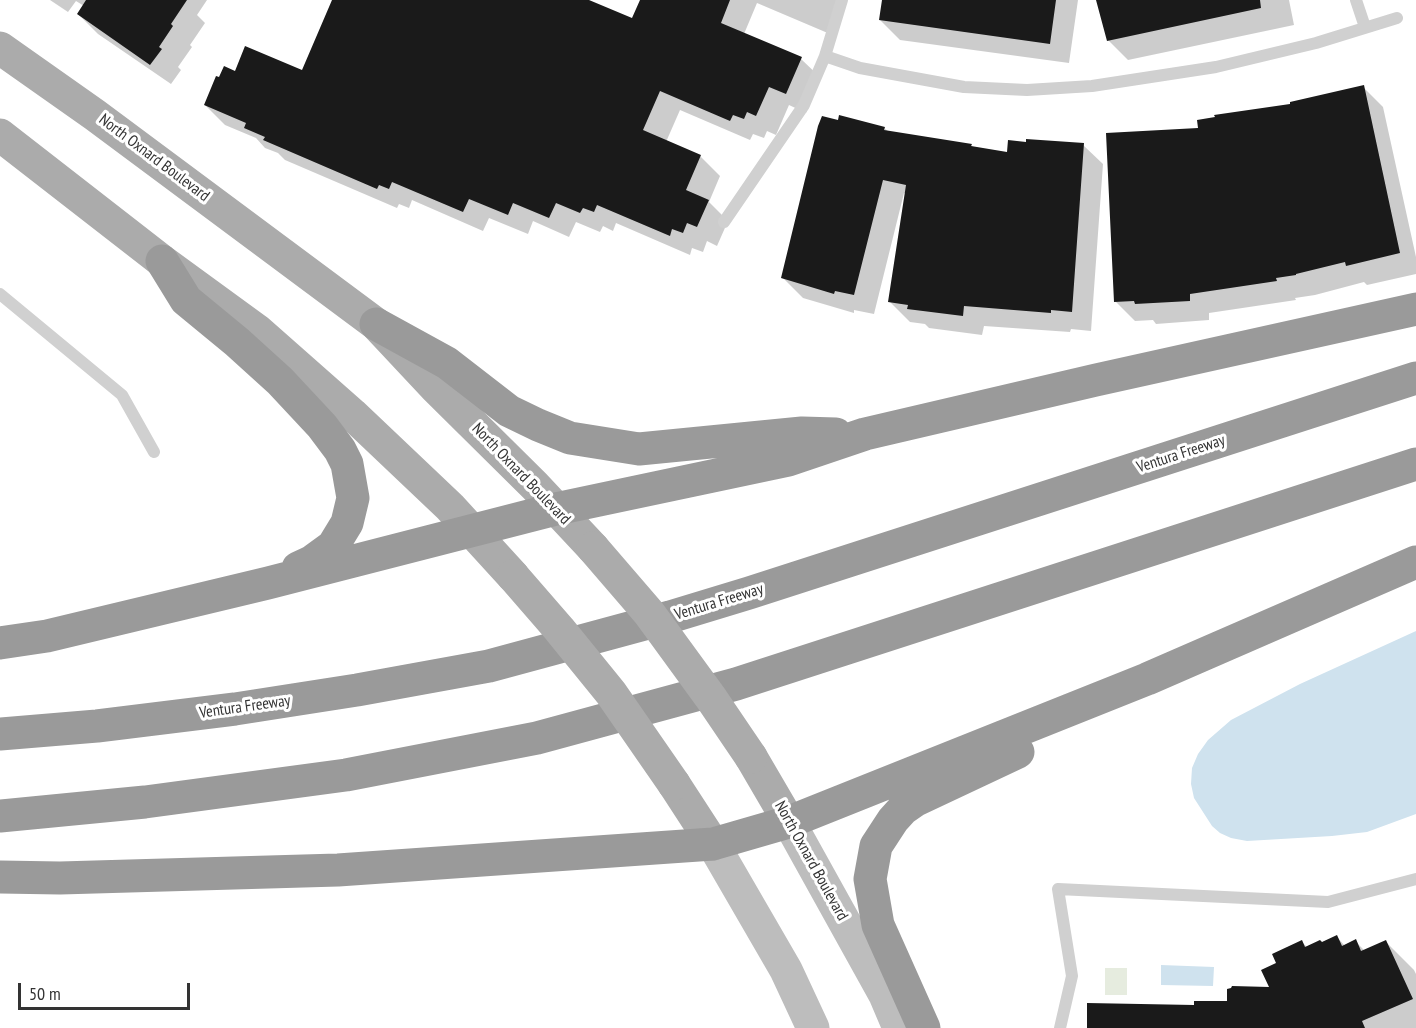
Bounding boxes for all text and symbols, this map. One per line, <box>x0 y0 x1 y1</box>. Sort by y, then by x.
street label: North Oxnard Boulevard <box>95 110 213 206</box>
street label: North Oxnard Boulevard <box>468 419 574 529</box>
street label: Ventura Freeway <box>1134 431 1228 477</box>
street label: Ventura Freeway <box>672 579 766 625</box>
street label: Ventura Freeway <box>198 691 292 723</box>
street label: North Oxnard Boulevard <box>770 798 852 924</box>
scale bar <box>21 971 194 1009</box>
text: 50 m <box>29 982 61 1005</box>

